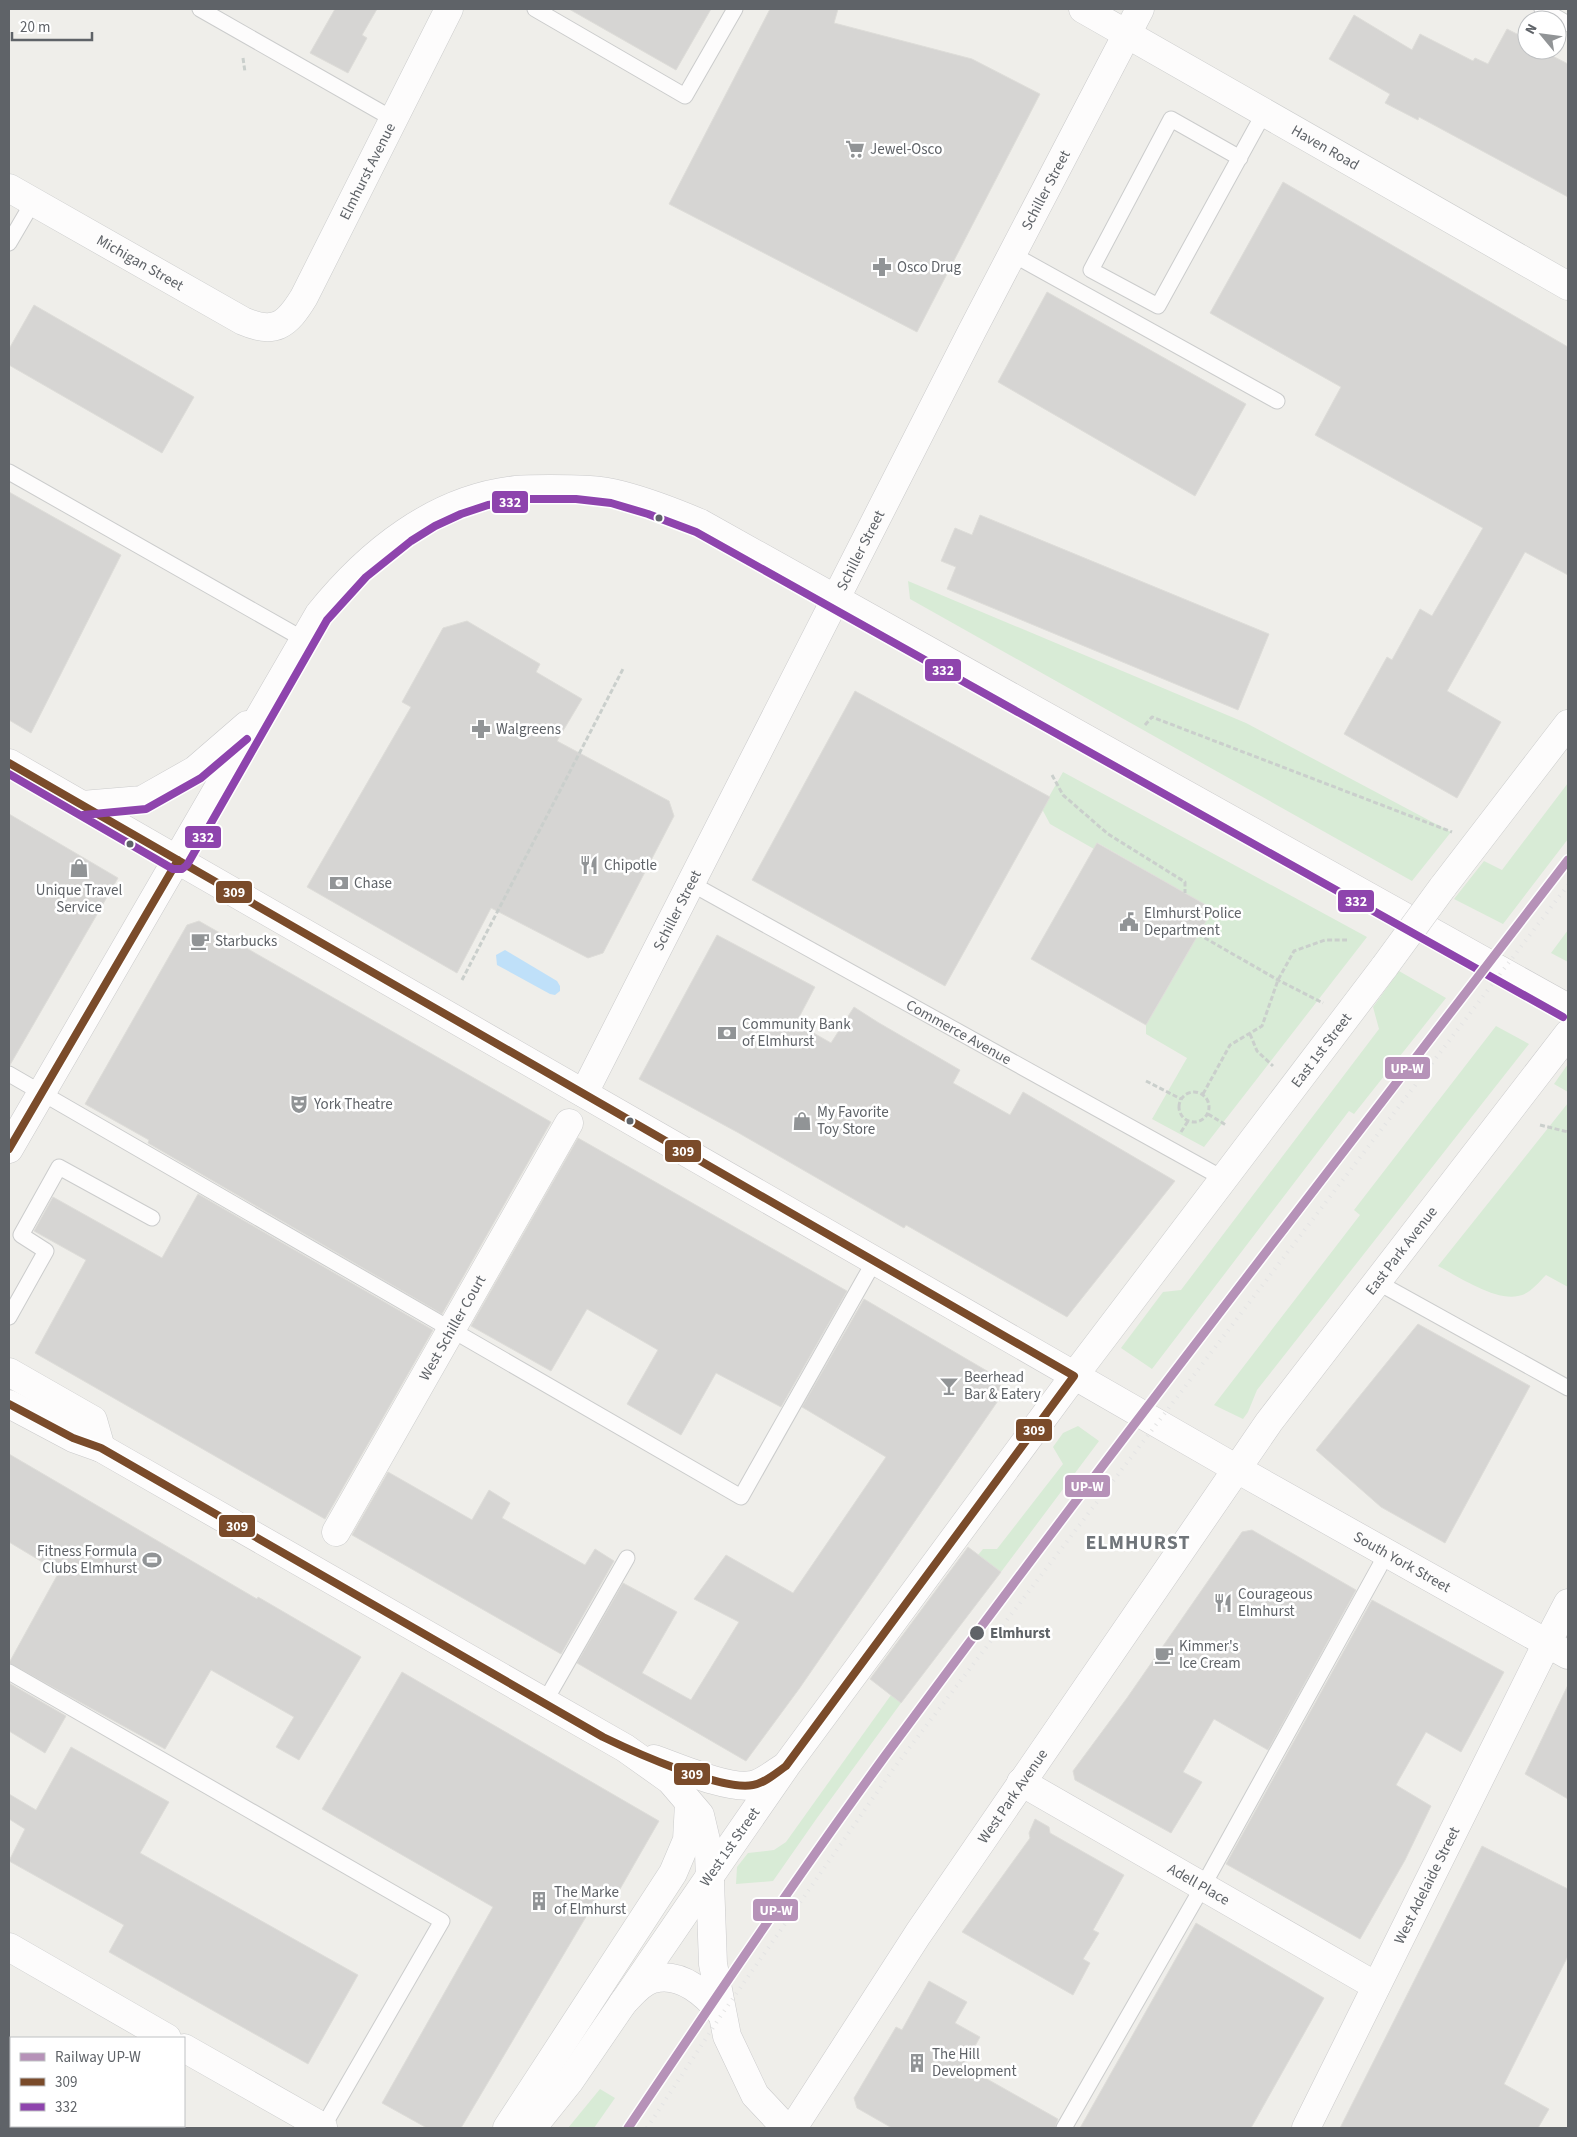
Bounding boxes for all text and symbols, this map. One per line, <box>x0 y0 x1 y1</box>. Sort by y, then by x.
scale bar <box>12 10 92 42</box>
north arrow <box>1517 10 1567 60</box>
text: 20 m <box>20 17 50 38</box>
text: N <box>1521 20 1543 38</box>
street label: Elmhurst Avenue <box>334 119 400 223</box>
street label: Haven Road <box>1287 120 1363 175</box>
supermarket icon: Jewel-Osco <box>844 138 866 160</box>
place label: Jewel-Osco <box>870 139 942 160</box>
street label: Schiller Street <box>1016 146 1075 234</box>
street label: Michigan Street <box>93 230 188 296</box>
pharmacy icon: Osco Drug <box>871 256 893 278</box>
place label: Osco Drug <box>897 257 961 278</box>
line badge: 332 <box>491 490 529 514</box>
text: 332 <box>499 493 521 513</box>
street label: Schiller Street <box>831 506 890 594</box>
unlabelled marker <box>654 513 664 523</box>
line badge: 332 <box>924 658 962 682</box>
text: 332 <box>932 661 954 681</box>
pharmacy icon: Walgreens <box>470 718 492 740</box>
place label: Walgreens <box>496 719 561 740</box>
line badge: 332 <box>184 825 222 849</box>
text: 332 <box>192 828 214 848</box>
unlabelled marker <box>125 839 135 849</box>
restaurant icon: Chipotle <box>578 854 600 876</box>
place label: Chipotle <box>604 855 657 876</box>
shop icon: Unique Travel Service <box>68 857 90 879</box>
street label: Schiller Street <box>648 866 706 954</box>
bank icon: Chase <box>328 872 350 894</box>
place label: Chase <box>354 873 392 894</box>
place label: Unique Travel Service <box>36 880 122 918</box>
line badge: 309 <box>215 880 253 904</box>
text: 309 <box>223 883 245 903</box>
line badge: 332 <box>1337 889 1375 913</box>
text: 332 <box>1345 892 1367 912</box>
place label: Elmhurst Police Department <box>1144 903 1241 941</box>
public building icon: Elmhurst Police Department <box>1118 911 1140 933</box>
cafe icon: Starbucks <box>189 930 211 952</box>
place label: Starbucks <box>215 931 277 952</box>
street label: Commerce Avenue <box>902 994 1015 1070</box>
street label: East 1st Street <box>1286 1008 1356 1092</box>
place label: Community Bank of Elmhurst <box>742 1014 851 1052</box>
bank icon: Community Bank of Elmhurst <box>716 1022 738 1044</box>
line badge: UP-W <box>1384 1056 1431 1080</box>
text: UP-W <box>1390 1059 1424 1079</box>
theatre icon: York Theatre <box>288 1093 310 1115</box>
place label: York Theatre <box>313 1094 393 1115</box>
place label: My Favorite Toy Store <box>817 1102 889 1140</box>
shop icon: My Favorite Toy Store <box>791 1110 813 1132</box>
unlabelled marker <box>625 1116 635 1126</box>
line badge: 309 <box>664 1139 702 1163</box>
text: 309 <box>672 1142 694 1162</box>
street label: East Park Avenue <box>1360 1202 1442 1299</box>
street label: West Schiller Court <box>414 1271 491 1385</box>
place label: Beerhead Bar & Eatery <box>964 1367 1041 1405</box>
bar icon: Beerhead Bar & Eatery <box>938 1375 960 1397</box>
line badge: 309 <box>1015 1418 1053 1442</box>
text: 309 <box>1023 1421 1045 1441</box>
line badge: UP-W <box>1064 1474 1111 1498</box>
text: UP-W <box>1070 1477 1104 1497</box>
line badge: 309 <box>218 1514 256 1538</box>
text: 309 <box>226 1517 248 1537</box>
street label: South York Street <box>1350 1526 1455 1598</box>
district label: ELMHURST <box>1085 1529 1191 1557</box>
place label: Fitness Formula Clubs Elmhurst <box>37 1541 137 1579</box>
sports icon: Fitness Formula Clubs Elmhurst <box>141 1549 163 1571</box>
place label: Courageous Elmhurst <box>1238 1584 1313 1622</box>
restaurant icon: Courageous Elmhurst <box>1212 1592 1234 1614</box>
place label: Elmhurst <box>990 1623 1051 1644</box>
marker: Elmhurst <box>968 1624 986 1642</box>
place label: Kimmer's Ice Cream <box>1179 1636 1241 1674</box>
cafe icon: Kimmer's Ice Cream <box>1153 1644 1175 1666</box>
street label: West Park Avenue <box>973 1744 1053 1848</box>
line badge: 309 <box>673 1762 711 1786</box>
text: 309 <box>681 1765 703 1785</box>
street label: West 1st Street <box>695 1803 765 1891</box>
street label: West Adelaide Street <box>1389 1823 1465 1948</box>
street label: Adell Place <box>1164 1858 1234 1910</box>
place label: The Marke of Elmhurst <box>554 1882 626 1920</box>
building icon: The Marke of Elmhurst <box>528 1890 550 1912</box>
line badge: UP-W <box>752 1898 799 1922</box>
text: UP-W <box>759 1901 793 1921</box>
legend <box>10 2037 185 2127</box>
place label: The Hill Development <box>932 2044 1017 2082</box>
text: Railway UP-W <box>55 2047 141 2068</box>
building icon: The Hill Development <box>906 2052 928 2074</box>
text: 309 <box>55 2072 77 2093</box>
text: 332 <box>55 2097 77 2118</box>

